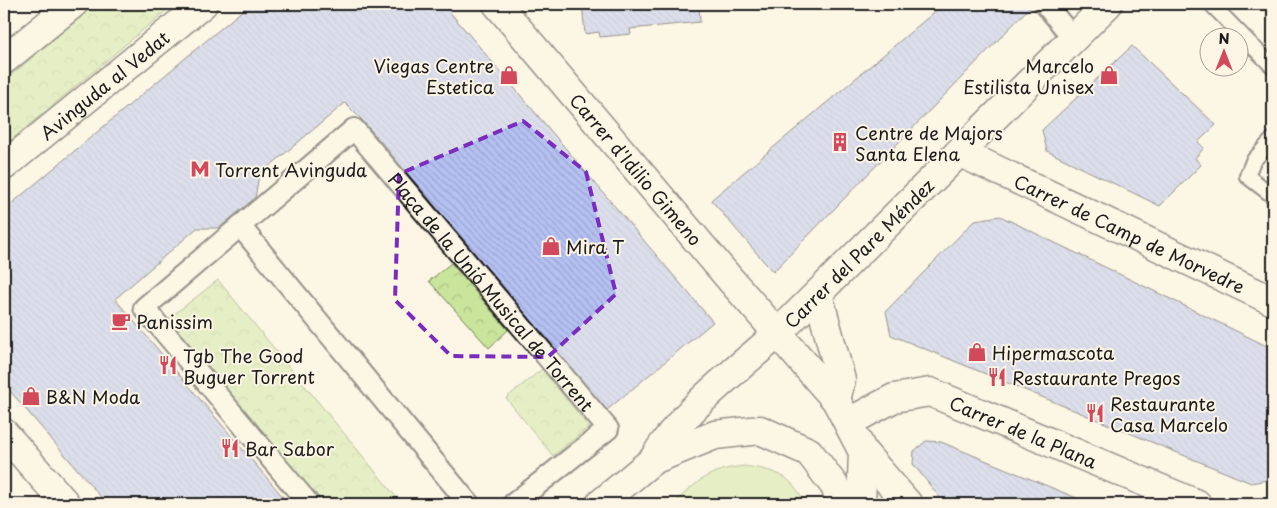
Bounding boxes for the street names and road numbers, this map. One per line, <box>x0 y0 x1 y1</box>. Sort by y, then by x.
street label: Avinguda al Vedat <box>34 24 175 146</box>
street label: Carrer d'Idilio Gimeno <box>564 87 709 251</box>
street label: Plaça de la Unió Musical de Torrent <box>382 166 601 417</box>
street label: Carrer de Camp de Morvedre <box>1010 167 1250 299</box>
street label: Carrer del Pare Méndez <box>777 172 940 334</box>
street label: Carrer de la Plana <box>946 388 1102 474</box>

